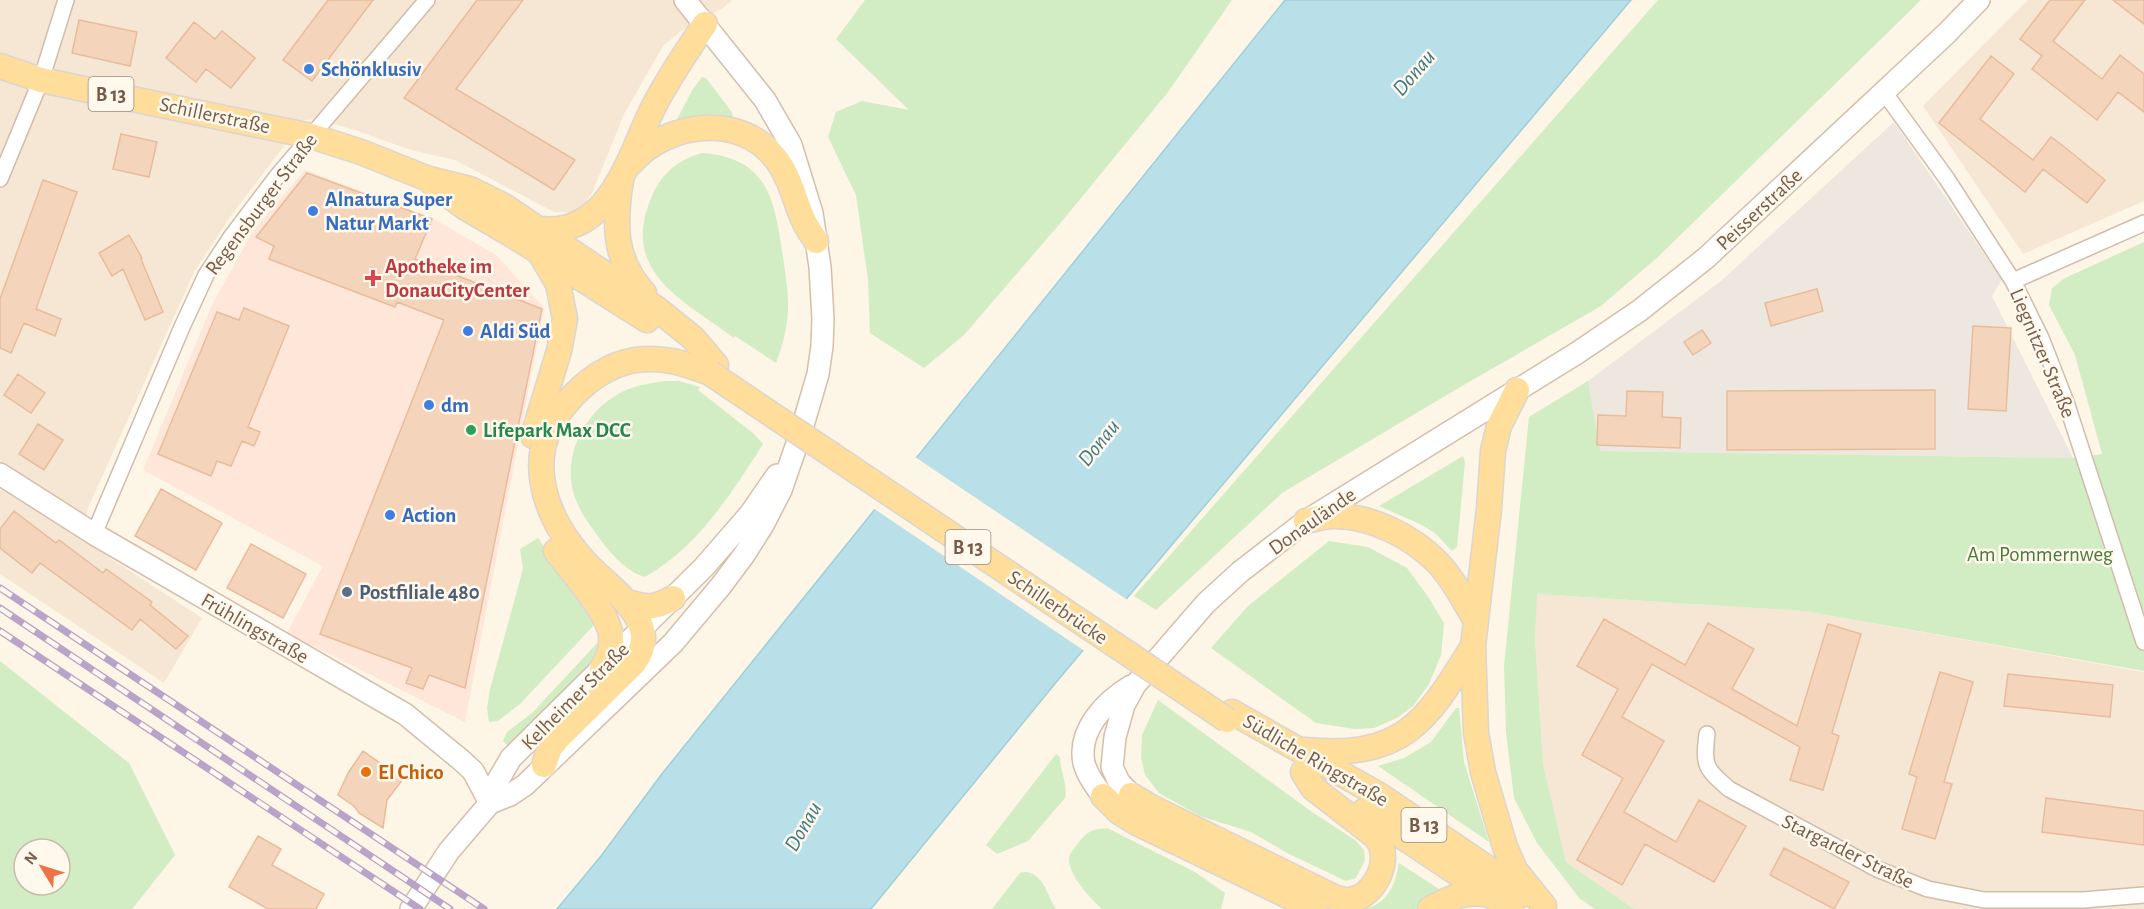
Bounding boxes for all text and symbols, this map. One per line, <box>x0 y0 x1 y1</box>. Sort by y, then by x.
water label: Donau <box>1388 45 1439 100</box>
place label: Schönklusiv <box>321 59 422 80</box>
marker: Schönklusiv <box>302 62 316 76</box>
road number: B 13 <box>88 77 134 111</box>
street label: Schillerstraße <box>158 94 272 137</box>
street label: Regensburger Straße <box>201 130 321 279</box>
street label: Peisserstraße <box>1712 165 1806 254</box>
place label: Alnatura Super Natur Markt <box>325 189 453 234</box>
marker: Alnatura Super Natur Markt <box>306 204 320 218</box>
place label: Apotheke im DonauCityCenter <box>385 256 530 301</box>
marker: Apotheke im DonauCityCenter <box>366 271 380 285</box>
street label: Liegnitzer Straße <box>2006 285 2079 421</box>
place label: Aldi Süd <box>480 321 550 342</box>
marker: Aldi Süd <box>461 324 475 338</box>
place label: dm <box>441 395 469 416</box>
marker: dm <box>422 398 436 412</box>
water label: Donau <box>1074 415 1124 470</box>
place label: Lifepark Max DCC <box>483 420 631 441</box>
marker: Lifepark Max DCC <box>464 423 478 437</box>
street label: Donaulände <box>1265 484 1360 559</box>
place label: Action <box>402 505 456 526</box>
marker: Action <box>383 508 397 522</box>
road number: B 13 <box>946 530 990 564</box>
park label: Am Pommernweg <box>1967 544 2114 565</box>
street label: Schillerbrücke <box>1004 566 1111 648</box>
place label: Postfiliale 480 <box>359 582 480 603</box>
marker: Postfiliale 480 <box>340 585 354 599</box>
street label: Frühlingstraße <box>197 589 312 668</box>
street label: Kelheimer Straße <box>518 639 633 754</box>
street label: Südliche Ringstraße <box>1240 710 1392 810</box>
place label: El Chico <box>378 762 444 783</box>
marker: El Chico <box>359 765 373 779</box>
water label: Donau <box>780 798 826 855</box>
road number: B 13 <box>1402 808 1446 842</box>
street label: Stargarder Straße <box>1778 810 1917 892</box>
north arrow <box>12 837 72 897</box>
text: N <box>21 849 41 868</box>

